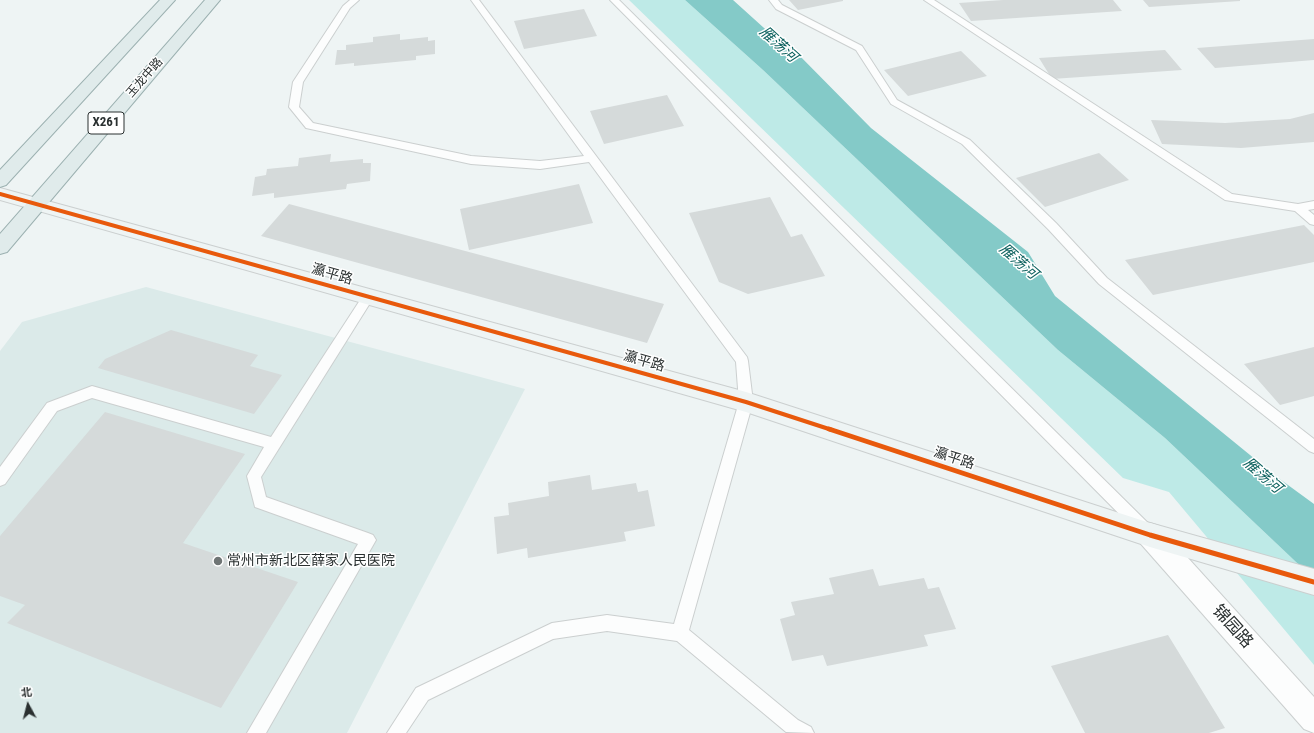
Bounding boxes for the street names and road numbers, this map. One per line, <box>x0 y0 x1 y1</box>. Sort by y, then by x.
street label: 玉龙中路 <box>124 55 166 101</box>
road number: X261 <box>88 112 124 134</box>
street label: 瀛平路 <box>309 261 355 289</box>
street label: 瀛平路 <box>621 348 667 376</box>
street label: 瀛平路 <box>931 445 977 473</box>
street label: 锦园路 <box>1207 601 1257 653</box>

